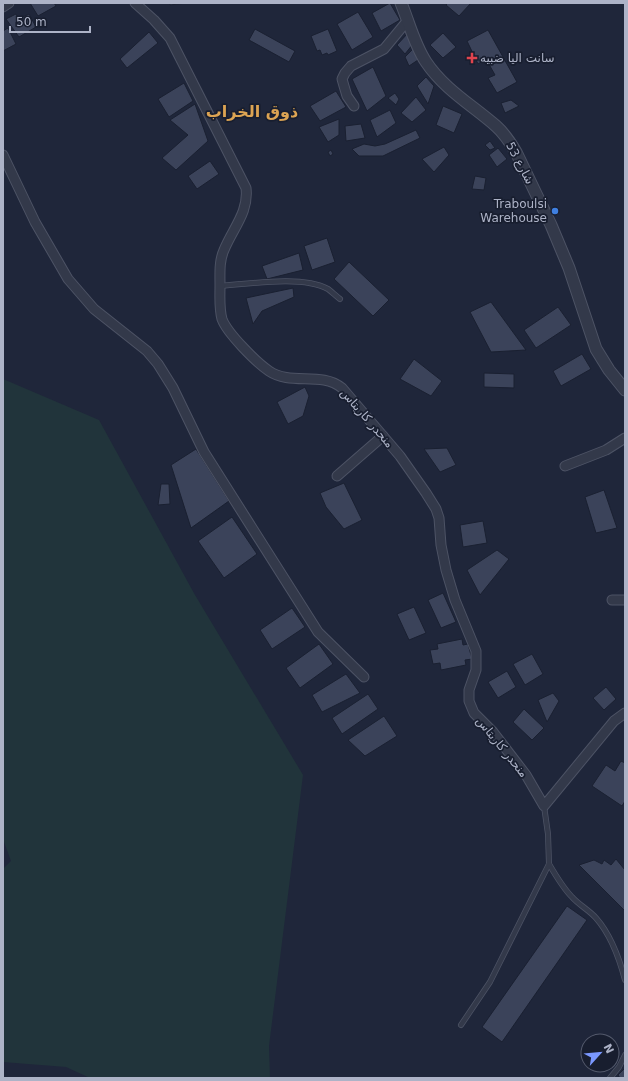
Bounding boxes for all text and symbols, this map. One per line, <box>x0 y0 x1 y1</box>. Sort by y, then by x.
scale bar <box>10 8 90 34</box>
text: 50 m <box>16 15 47 29</box>
place label: سانت اليا ضبيه <box>480 51 555 65</box>
marker: سانت اليا ضبيه <box>467 53 477 63</box>
district label: ذوق الخراب <box>206 102 298 121</box>
street label: شارع 53 <box>502 140 537 187</box>
place label: Traboulsi Warehouse <box>480 197 547 225</box>
marker: Traboulsi Warehouse <box>550 206 560 216</box>
street label: منحدر كاريتاس <box>337 385 397 451</box>
street label: منحدر كاريتاس <box>472 714 531 781</box>
north arrow <box>580 1033 620 1073</box>
text: N <box>601 1042 616 1056</box>

